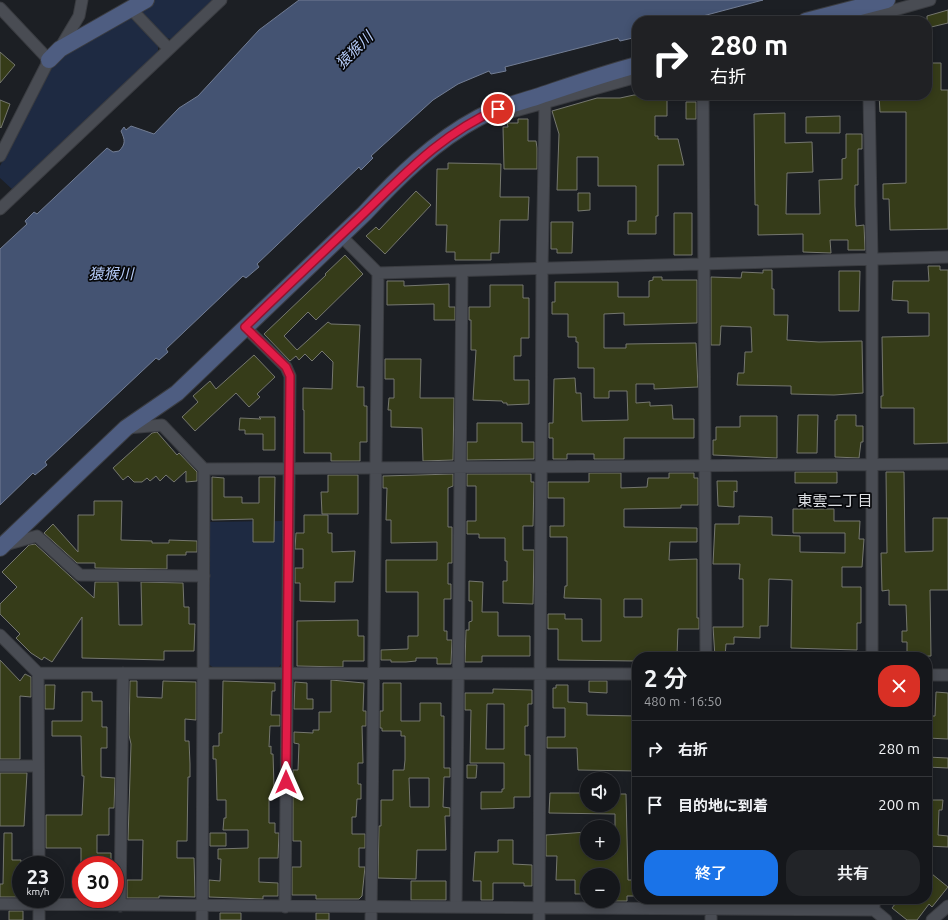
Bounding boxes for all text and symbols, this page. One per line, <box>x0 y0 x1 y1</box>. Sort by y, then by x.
water label: 猿猴川 <box>332 27 377 72</box>
text: 280 m <box>710 29 788 60</box>
icon: right <box>644 32 696 84</box>
text: 右折 <box>710 66 746 86</box>
pin <box>481 92 515 126</box>
icon: arrive <box>487 98 509 120</box>
water label: 猿猴川 <box>88 265 135 282</box>
district label: 東雲二丁目 <box>797 492 873 509</box>
text: 2 分 <box>644 665 687 692</box>
button: close <box>878 665 920 707</box>
text: 480 m · 16:50 <box>644 694 722 708</box>
icon: right <box>644 738 666 760</box>
text: 280 m <box>878 740 920 757</box>
text: 右折 <box>678 741 708 758</box>
position arrow <box>265 761 307 803</box>
map controls <box>580 772 620 908</box>
button: sound <box>580 772 620 812</box>
icon: arrive <box>644 794 666 816</box>
text: 200 m <box>878 796 920 813</box>
text: 目的地に到着 <box>678 797 768 814</box>
button: + <box>580 820 620 860</box>
button: 終了 <box>644 850 778 896</box>
button: 共有 <box>786 850 920 896</box>
speed limit sign: 30 <box>72 856 124 908</box>
text: 23 <box>27 865 49 888</box>
button: − <box>580 868 620 908</box>
text: km/h <box>26 886 50 897</box>

